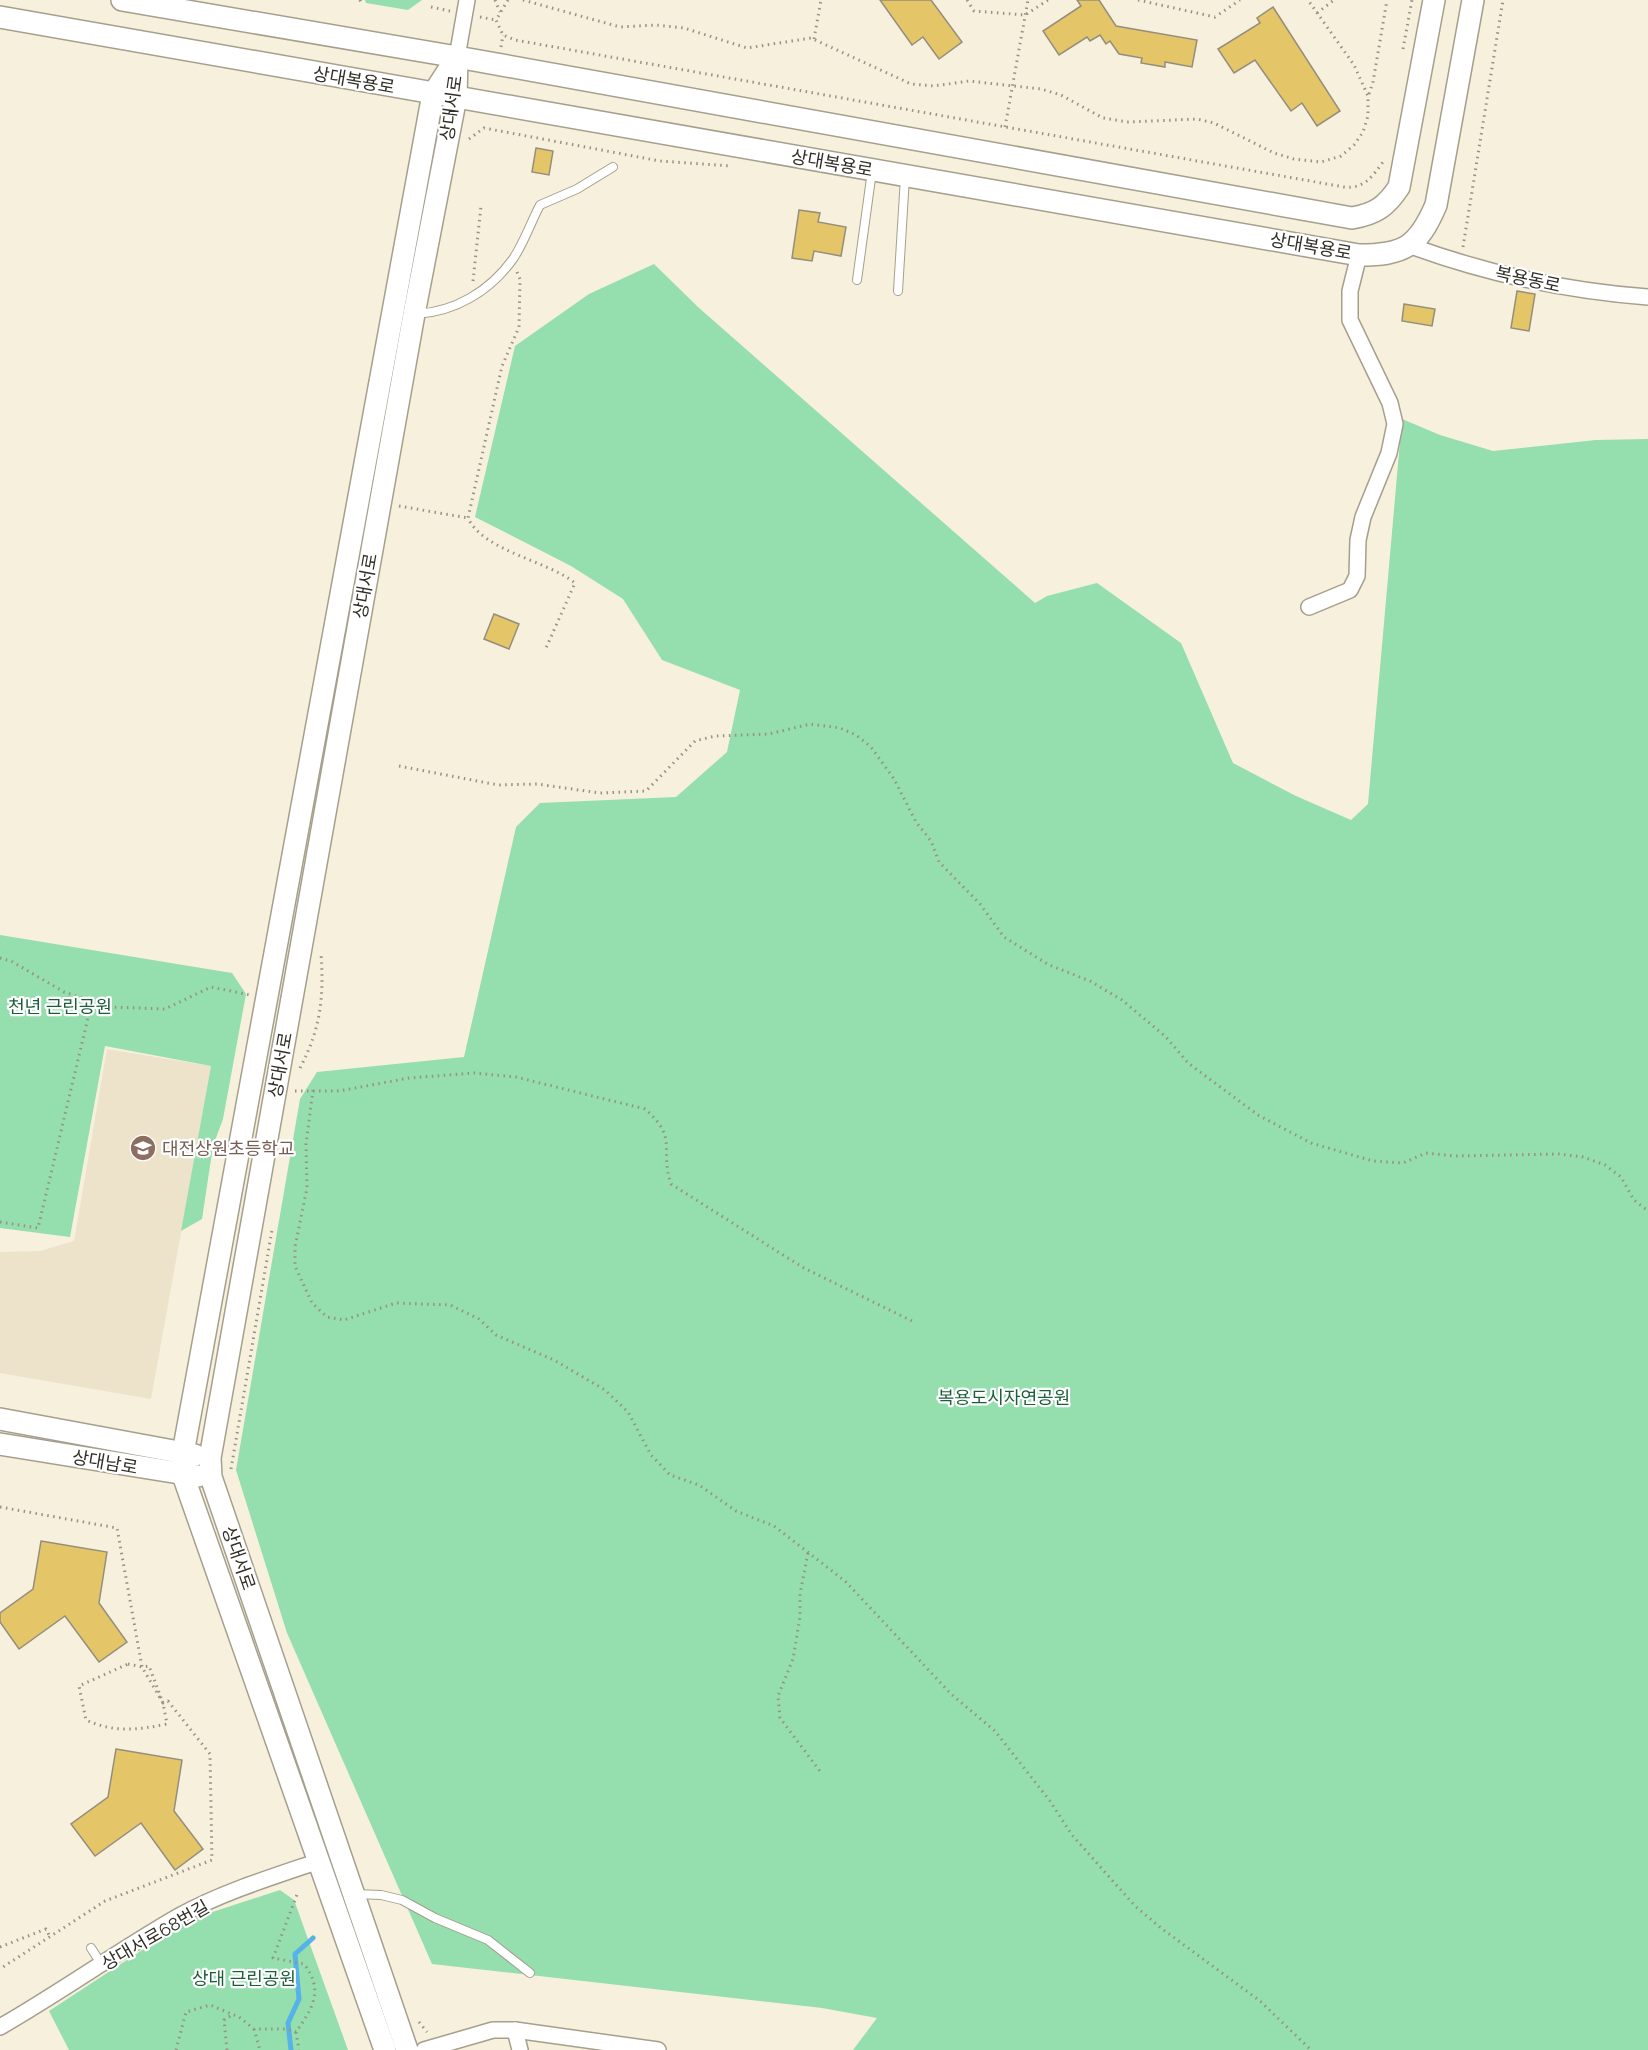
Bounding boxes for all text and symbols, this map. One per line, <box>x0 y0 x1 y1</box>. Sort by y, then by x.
street label: 상대복용로 <box>311 62 397 98</box>
street label: 상대서로 <box>436 74 466 142</box>
street label: 상대복용로 <box>789 145 875 181</box>
street label: 상대복용로 <box>1268 228 1354 264</box>
street label: 복용동로 <box>1493 262 1563 296</box>
street label: 상대서로 <box>349 552 381 620</box>
park label: 천년 근린공원 <box>8 996 112 1017</box>
street label: 상대서로 <box>264 1031 296 1099</box>
school or university icon: 대전상원초등학교 <box>128 1133 158 1163</box>
place label: 대전상원초등학교 <box>162 1138 294 1159</box>
park label: 복용도시자연공원 <box>938 1387 1070 1408</box>
street label: 상대남로 <box>71 1446 139 1478</box>
street label: 상대서로 <box>218 1523 260 1593</box>
street label: 상대서로68번길 <box>97 1896 213 1974</box>
park label: 상대 근린공원 <box>192 1968 296 1989</box>

